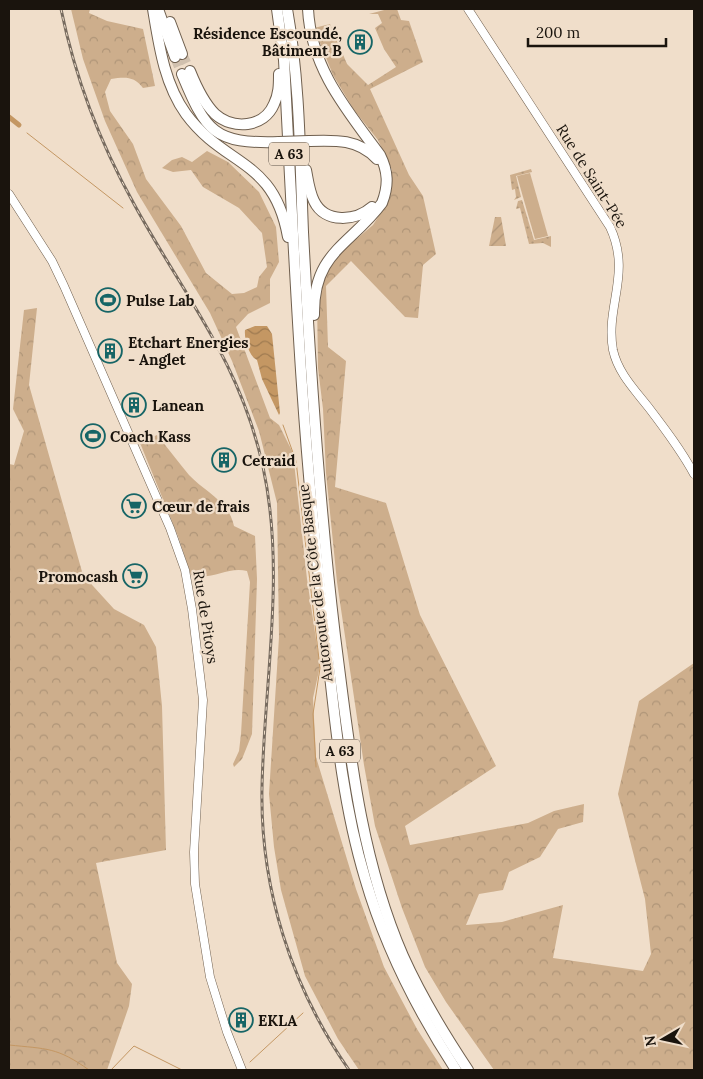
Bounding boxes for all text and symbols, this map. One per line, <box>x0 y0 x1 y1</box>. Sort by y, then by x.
scale bar <box>528 15 666 47</box>
text: 200 m <box>536 23 580 42</box>
place label: Résidence Escoundé, Bâtiment B <box>193 24 342 60</box>
building icon: Résidence Escoundé, Bâtiment B <box>347 29 373 55</box>
street label: Rue de Saint-Pée <box>552 121 632 231</box>
road number: A 63 <box>269 142 309 166</box>
sports icon: Pulse Lab <box>95 287 121 313</box>
place label: Pulse Lab <box>126 291 195 310</box>
place label: Etchart Energies - Anglet <box>128 333 249 369</box>
building icon: Etchart Energies - Anglet <box>97 338 123 364</box>
building icon: Lanean <box>121 392 147 418</box>
place label: Lanean <box>152 396 204 415</box>
sports icon: Coach Kass <box>80 423 106 449</box>
place label: Coach Kass <box>110 427 191 446</box>
building icon: Cetraid <box>211 447 237 473</box>
place label: Cetraid <box>242 451 295 470</box>
street label: Autoroute de la Côte Basque <box>293 483 337 684</box>
supermarket icon: Cœur de frais <box>121 493 147 519</box>
place label: Cœur de frais <box>152 497 250 516</box>
supermarket icon: Promocash <box>122 563 148 589</box>
place label: Promocash <box>38 567 119 586</box>
street label: Rue de Pitoys <box>189 569 223 665</box>
road number: A 63 <box>320 739 360 762</box>
building icon: EKLA <box>228 1007 254 1033</box>
place label: EKLA <box>258 1011 297 1030</box>
north arrow <box>638 1014 688 1064</box>
text: N <box>640 1034 660 1048</box>

